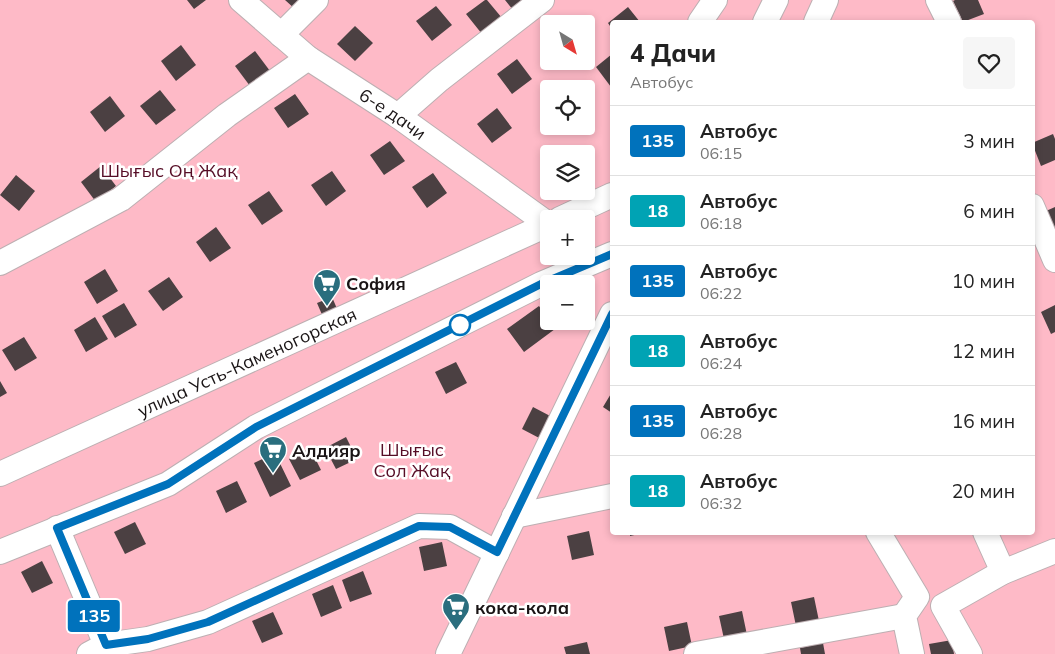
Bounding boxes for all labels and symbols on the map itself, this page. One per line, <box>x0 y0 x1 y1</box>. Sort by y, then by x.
north arrow <box>540 15 595 70</box>
street label: 6-е дачи <box>355 83 431 144</box>
park label: Шығыс Оң Жақ <box>100 159 238 182</box>
supermarket icon: София <box>312 268 342 307</box>
place label: София <box>346 272 406 295</box>
street label: улица Усть-Каменогорская <box>133 302 360 422</box>
unlabelled marker <box>449 314 471 336</box>
supermarket icon: Алдияр <box>258 435 288 474</box>
park label: Шығыс Сол Жақ <box>373 438 451 482</box>
place label: Алдияр <box>292 439 361 462</box>
supermarket icon: кока-кола <box>441 592 471 631</box>
place label: кока-кола <box>475 596 569 619</box>
line badge: 135 <box>65 600 123 632</box>

